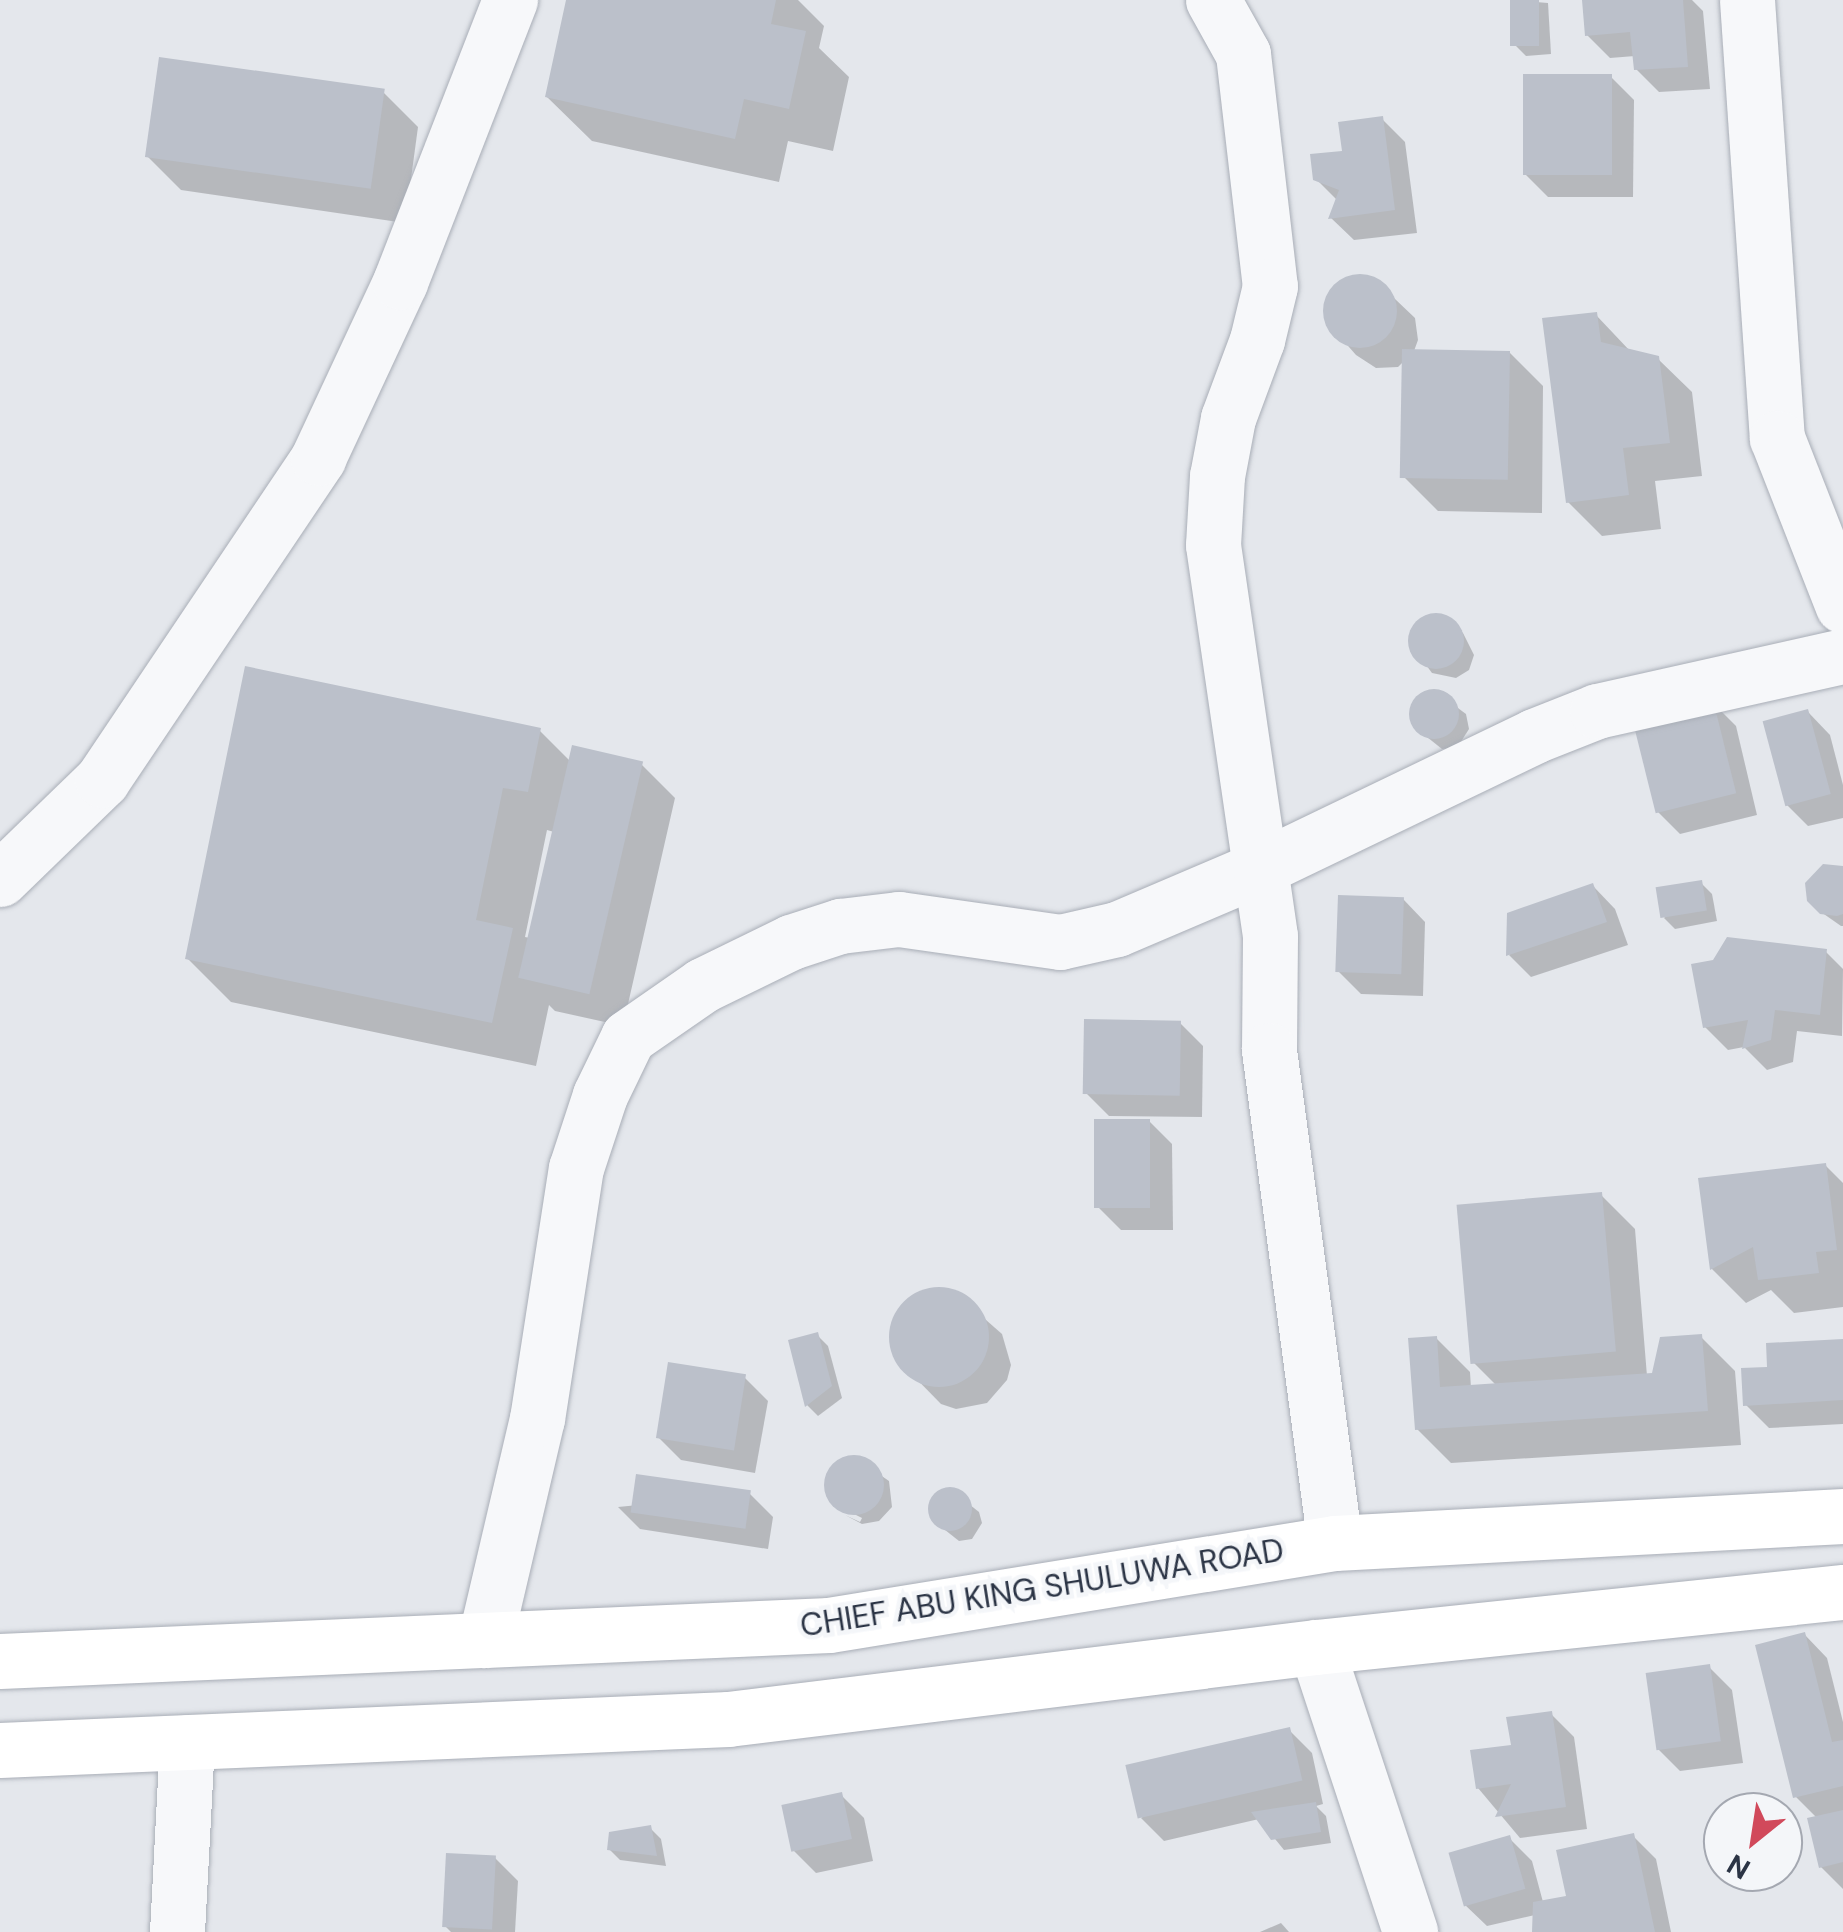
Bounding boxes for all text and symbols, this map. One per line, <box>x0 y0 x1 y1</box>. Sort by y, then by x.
street label: CHIEF ABU KING SHULUWA ROAD <box>797 1531 1287 1645</box>
north arrow <box>1703 1792 1803 1892</box>
text: N <box>1721 1846 1757 1888</box>

